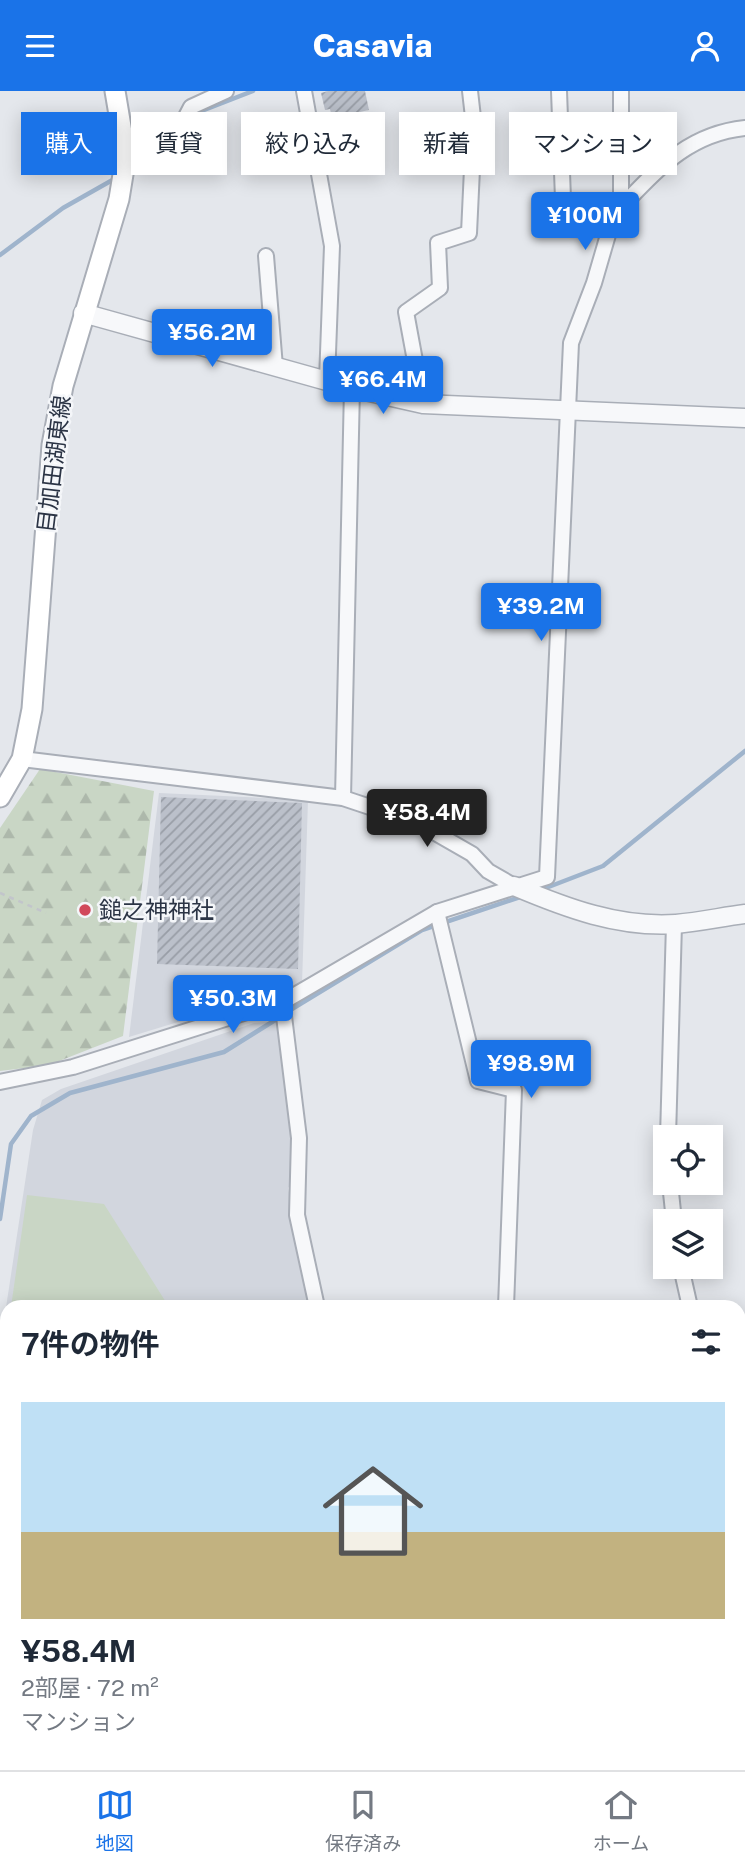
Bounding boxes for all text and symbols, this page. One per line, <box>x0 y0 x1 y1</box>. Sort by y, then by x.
icon: menu <box>21 27 59 65</box>
text: Casavia <box>312 27 433 64</box>
icon: person <box>686 27 724 65</box>
chip: 購入 <box>21 112 117 175</box>
chip: 賃貸 <box>131 112 227 175</box>
chip: 絞り込み <box>241 112 385 175</box>
chip: 新着 <box>399 112 495 175</box>
chip: マンション <box>509 112 677 175</box>
pin: ¥100M <box>536 193 634 252</box>
text: ¥100M <box>547 201 623 228</box>
pin: ¥56.2M <box>155 309 269 369</box>
text: ¥56.2M <box>168 318 256 345</box>
pin: ¥66.4M <box>326 357 440 416</box>
text: ¥66.4M <box>339 365 427 392</box>
street label: 目加田湖東線 <box>32 394 75 534</box>
pin: ¥39.2M <box>484 583 598 643</box>
text: ¥39.2M <box>497 592 585 619</box>
pin: ¥58.4M <box>370 789 484 849</box>
text: ¥58.4M <box>383 798 471 825</box>
place label: 鎚之神神社 <box>99 896 214 923</box>
marker: 鎚之神神社 <box>77 902 93 918</box>
pin: ¥50.3M <box>176 975 290 1035</box>
text: ¥50.3M <box>189 984 277 1011</box>
pin: ¥98.9M <box>474 1041 588 1100</box>
text: ¥98.9M <box>487 1049 575 1076</box>
map controls <box>653 1125 723 1279</box>
button: locate <box>653 1125 723 1195</box>
button: layers <box>653 1209 723 1279</box>
icon: filters <box>687 1323 725 1361</box>
text: 7件の物件 <box>21 1326 160 1362</box>
icon: home <box>310 1448 436 1574</box>
text: ¥58.4M <box>21 1633 136 1669</box>
text: 2部屋 · 72 m² <box>21 1674 159 1701</box>
text: マンション <box>21 1708 136 1735</box>
tab: 地図 <box>96 1786 134 1855</box>
tab: 保存済み <box>325 1786 401 1855</box>
tab: ホーム <box>593 1786 649 1855</box>

